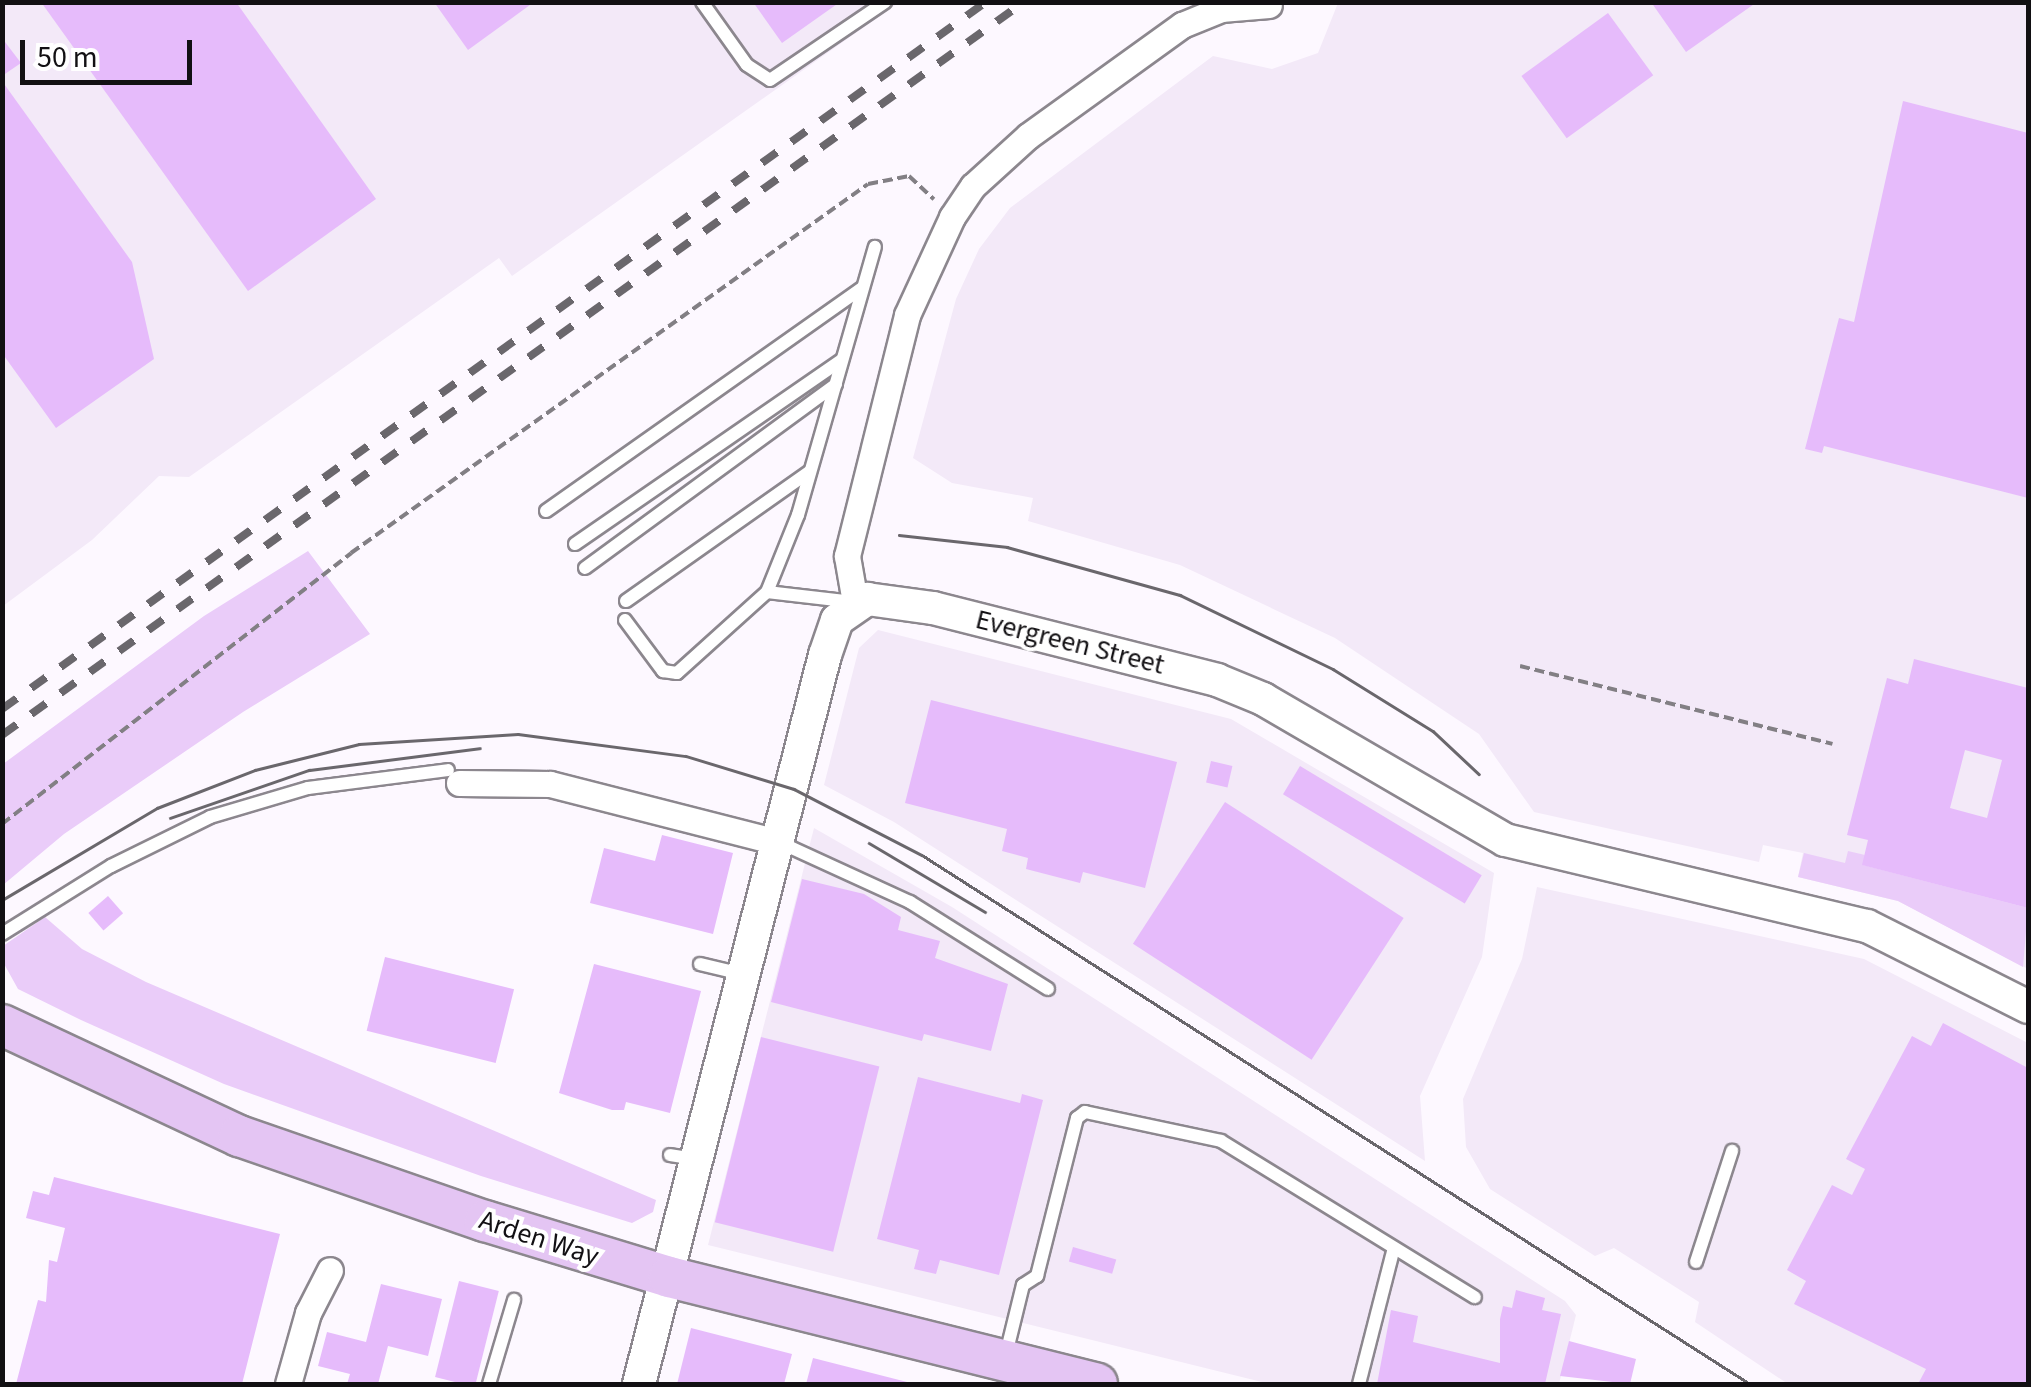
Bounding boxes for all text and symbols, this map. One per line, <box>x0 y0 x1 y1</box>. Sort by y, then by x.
scale bar <box>25 20 198 82</box>
text: 50 m <box>37 36 98 79</box>
street label: Evergreen Street <box>972 602 1168 682</box>
street label: Arden Way <box>475 1203 603 1273</box>

